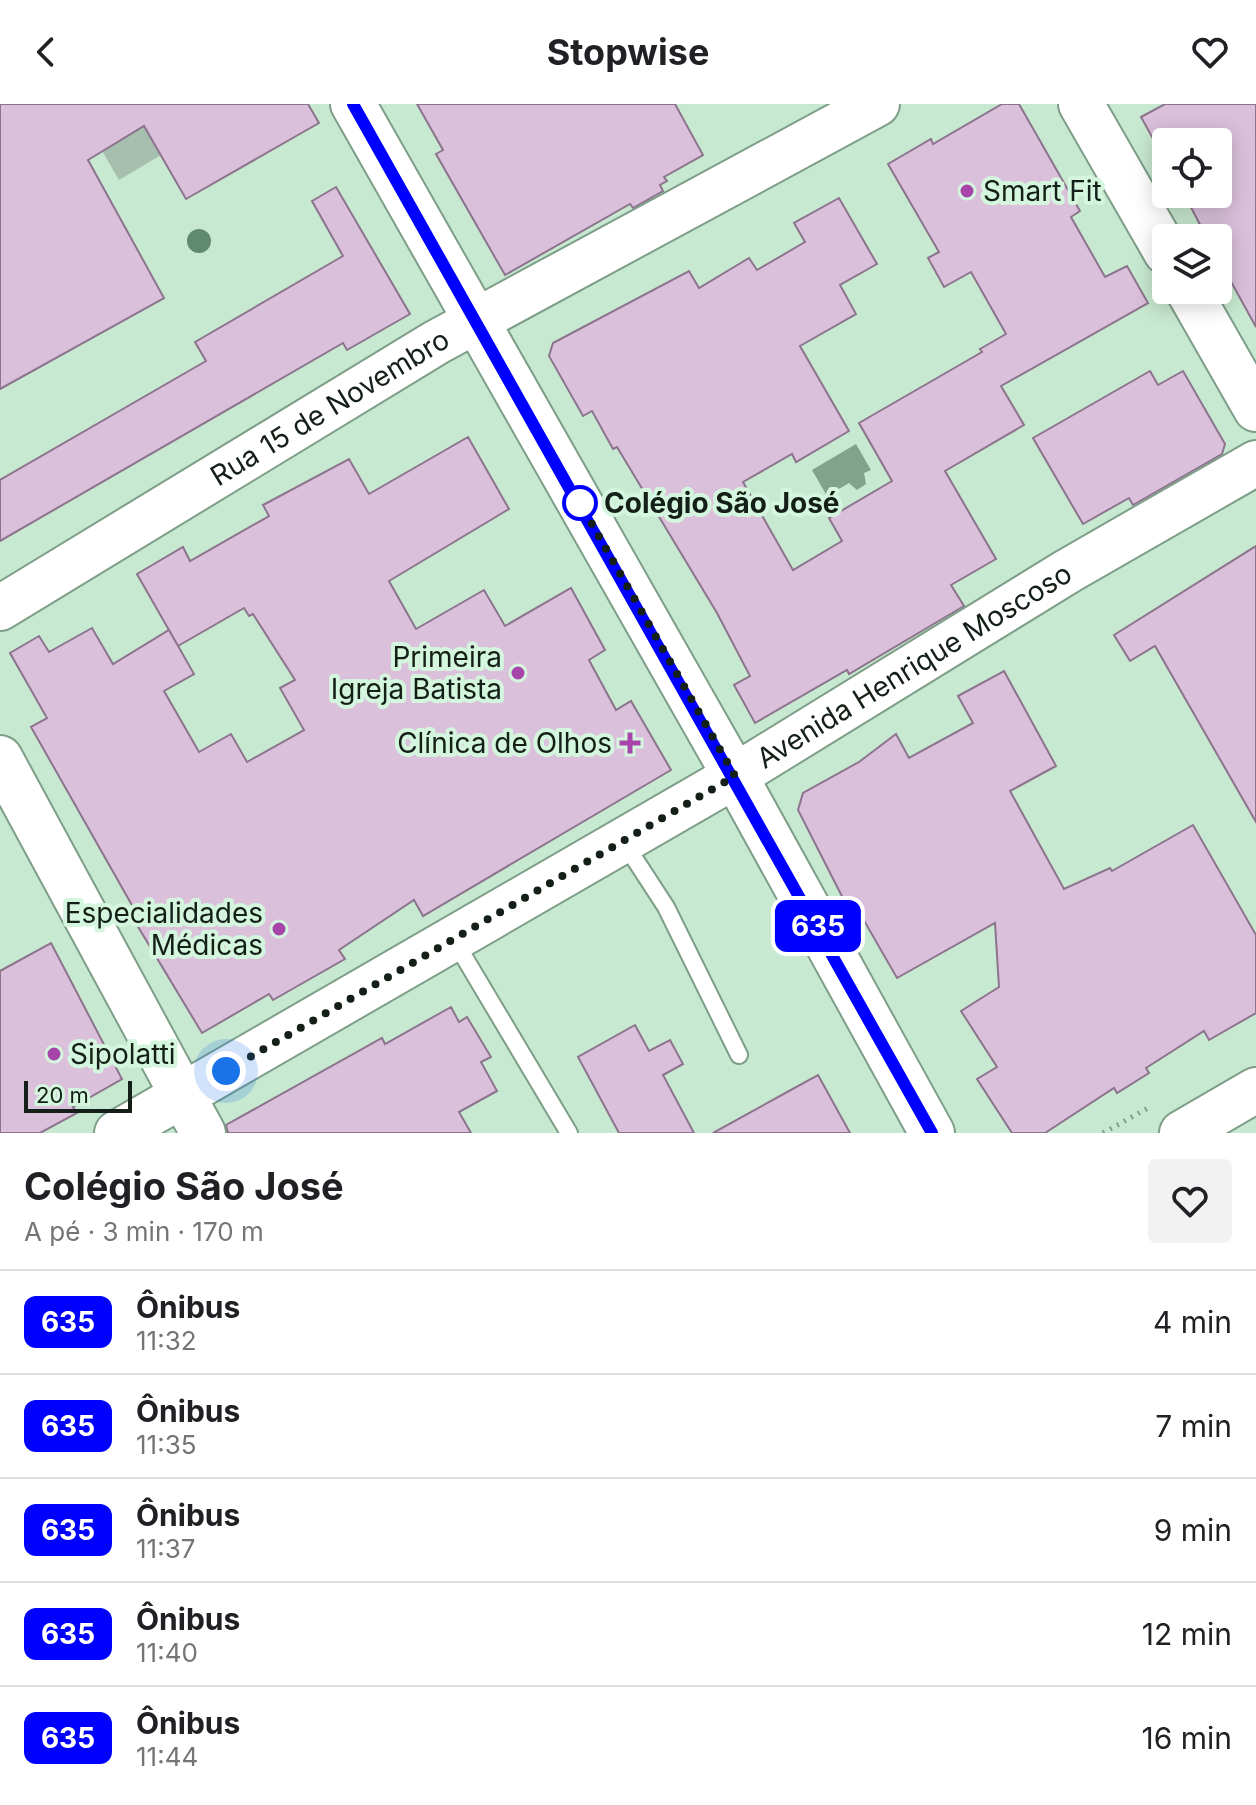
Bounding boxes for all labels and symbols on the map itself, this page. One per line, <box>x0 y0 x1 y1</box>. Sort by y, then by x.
place label: Smart Fit <box>983 174 1102 208</box>
marker: Smart Fit <box>958 182 976 200</box>
street label: Rua 15 de Novembro <box>204 322 455 493</box>
marker: Colégio São José <box>563 486 597 520</box>
place label: Colégio São José <box>604 486 840 520</box>
street label: Avenida Henrique Moscoso <box>750 556 1078 776</box>
place label: Primeira Igreja Batista <box>331 640 502 706</box>
marker: Primeira Igreja Batista <box>509 664 527 682</box>
place label: Clínica de Olhos <box>397 726 612 760</box>
marker: Clínica de Olhos <box>619 732 641 754</box>
place label: Especialidades Médicas <box>65 896 263 962</box>
line badge: 635 <box>772 900 864 952</box>
marker: Especialidades Médicas <box>270 920 288 938</box>
place label: Sipolatti <box>70 1037 176 1071</box>
marker: Sipolatti <box>45 1045 63 1063</box>
your location <box>206 1051 246 1091</box>
scale bar <box>24 1077 132 1113</box>

